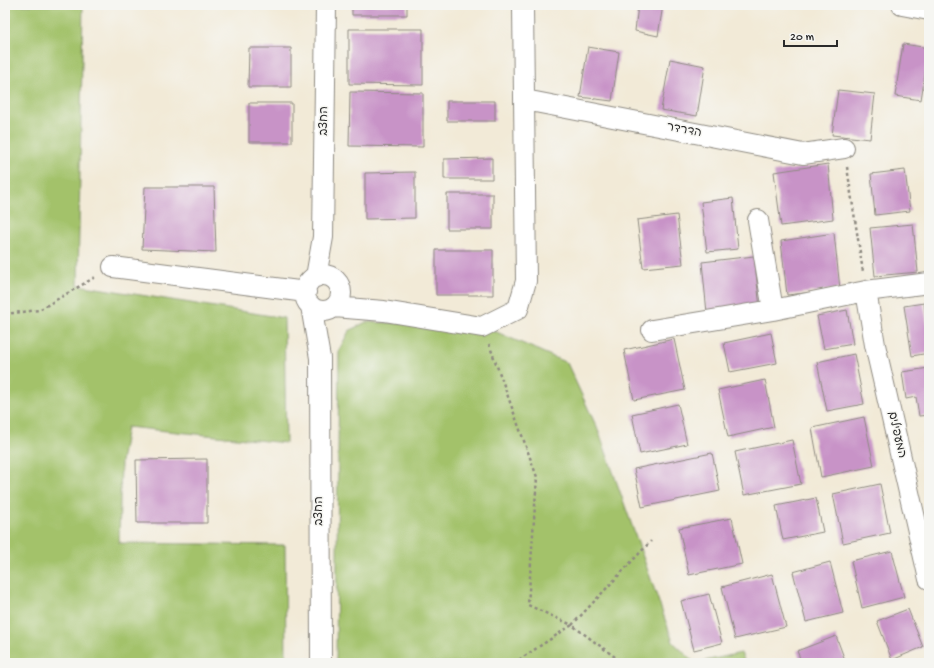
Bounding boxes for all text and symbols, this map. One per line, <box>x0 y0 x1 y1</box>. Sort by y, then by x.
scale bar <box>784 22 837 48</box>
text: 20 m <box>790 31 815 45</box>
street label: החצב <box>318 106 332 136</box>
street label: הדרדר <box>665 121 703 141</box>
street label: המעפילים <box>884 410 909 460</box>
street label: החצב <box>313 496 327 526</box>

